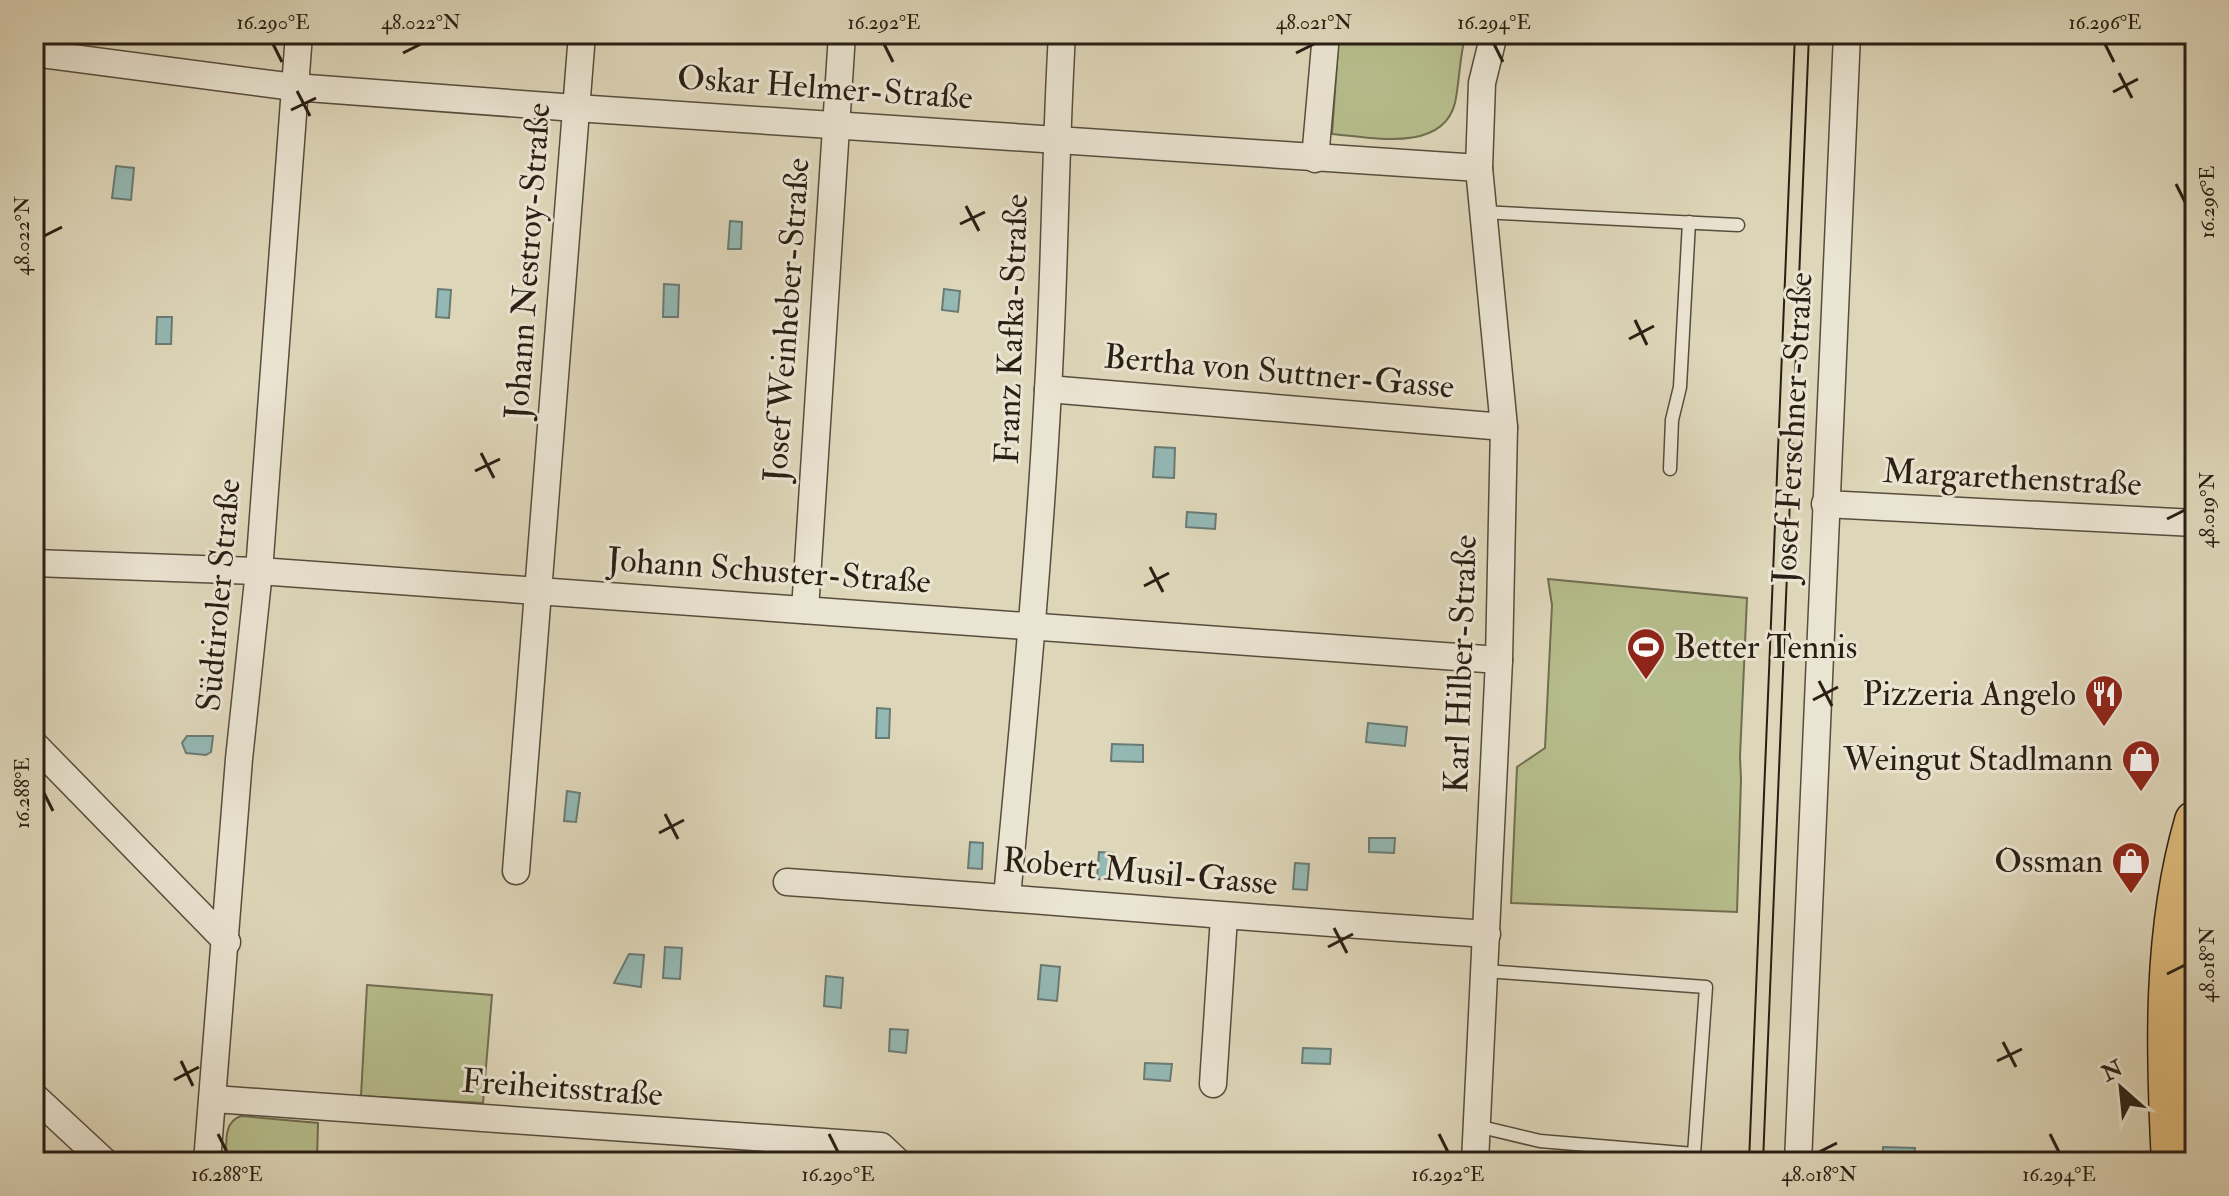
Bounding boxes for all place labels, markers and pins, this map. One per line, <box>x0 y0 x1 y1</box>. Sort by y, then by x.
sports icon: Better Tennis <box>1625 626 1667 681</box>
place label: Better Tennis <box>1674 626 1857 669</box>
place label: Pizzeria Angelo <box>1862 673 2076 716</box>
restaurant icon: Pizzeria Angelo <box>2083 673 2125 728</box>
place label: Weingut Stadlmann <box>1842 738 2113 781</box>
shop icon: Weingut Stadlmann <box>2120 738 2162 793</box>
place label: Ossman <box>1994 840 2103 883</box>
shop icon: Ossman <box>2110 840 2152 895</box>

